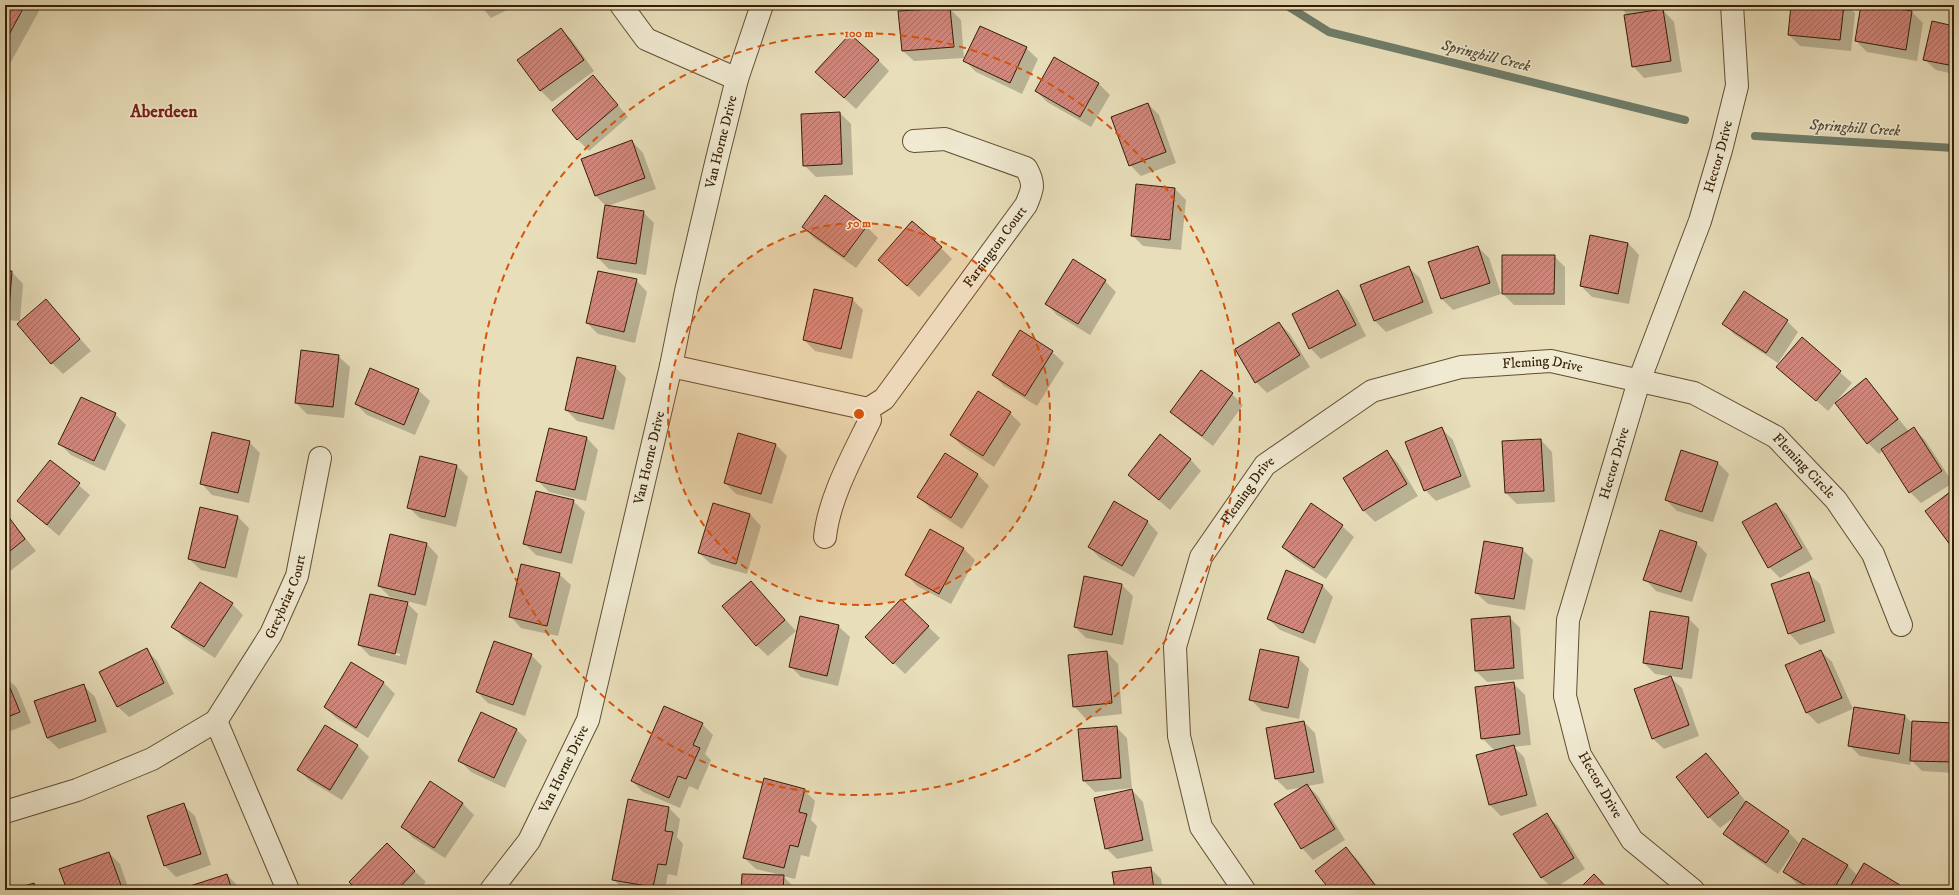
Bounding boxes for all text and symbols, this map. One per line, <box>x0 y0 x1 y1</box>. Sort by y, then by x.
text: 100 m <box>845 26 873 41</box>
water label: Springhill Creek <box>1439 36 1533 76</box>
street label: Van Horne Drive <box>701 93 742 191</box>
district label: Aberdeen <box>129 101 198 123</box>
water label: Springhill Creek <box>1808 115 1902 141</box>
street label: Hector Drive <box>1700 119 1737 195</box>
street label: Farrington Court <box>960 202 1031 291</box>
text: 50 m <box>846 216 871 231</box>
street label: Fleming Drive <box>1502 352 1585 377</box>
centre of rings <box>852 407 866 421</box>
street label: Van Horne Drive <box>630 409 669 507</box>
street label: Hector Drive <box>1595 425 1634 501</box>
street label: Fleming Circle <box>1768 430 1839 503</box>
street label: Fleming Drive <box>1217 452 1278 529</box>
street label: Greybriar Court <box>261 553 310 642</box>
street label: Van Horne Drive <box>535 722 593 817</box>
street label: Hector Drive <box>1574 748 1626 822</box>

